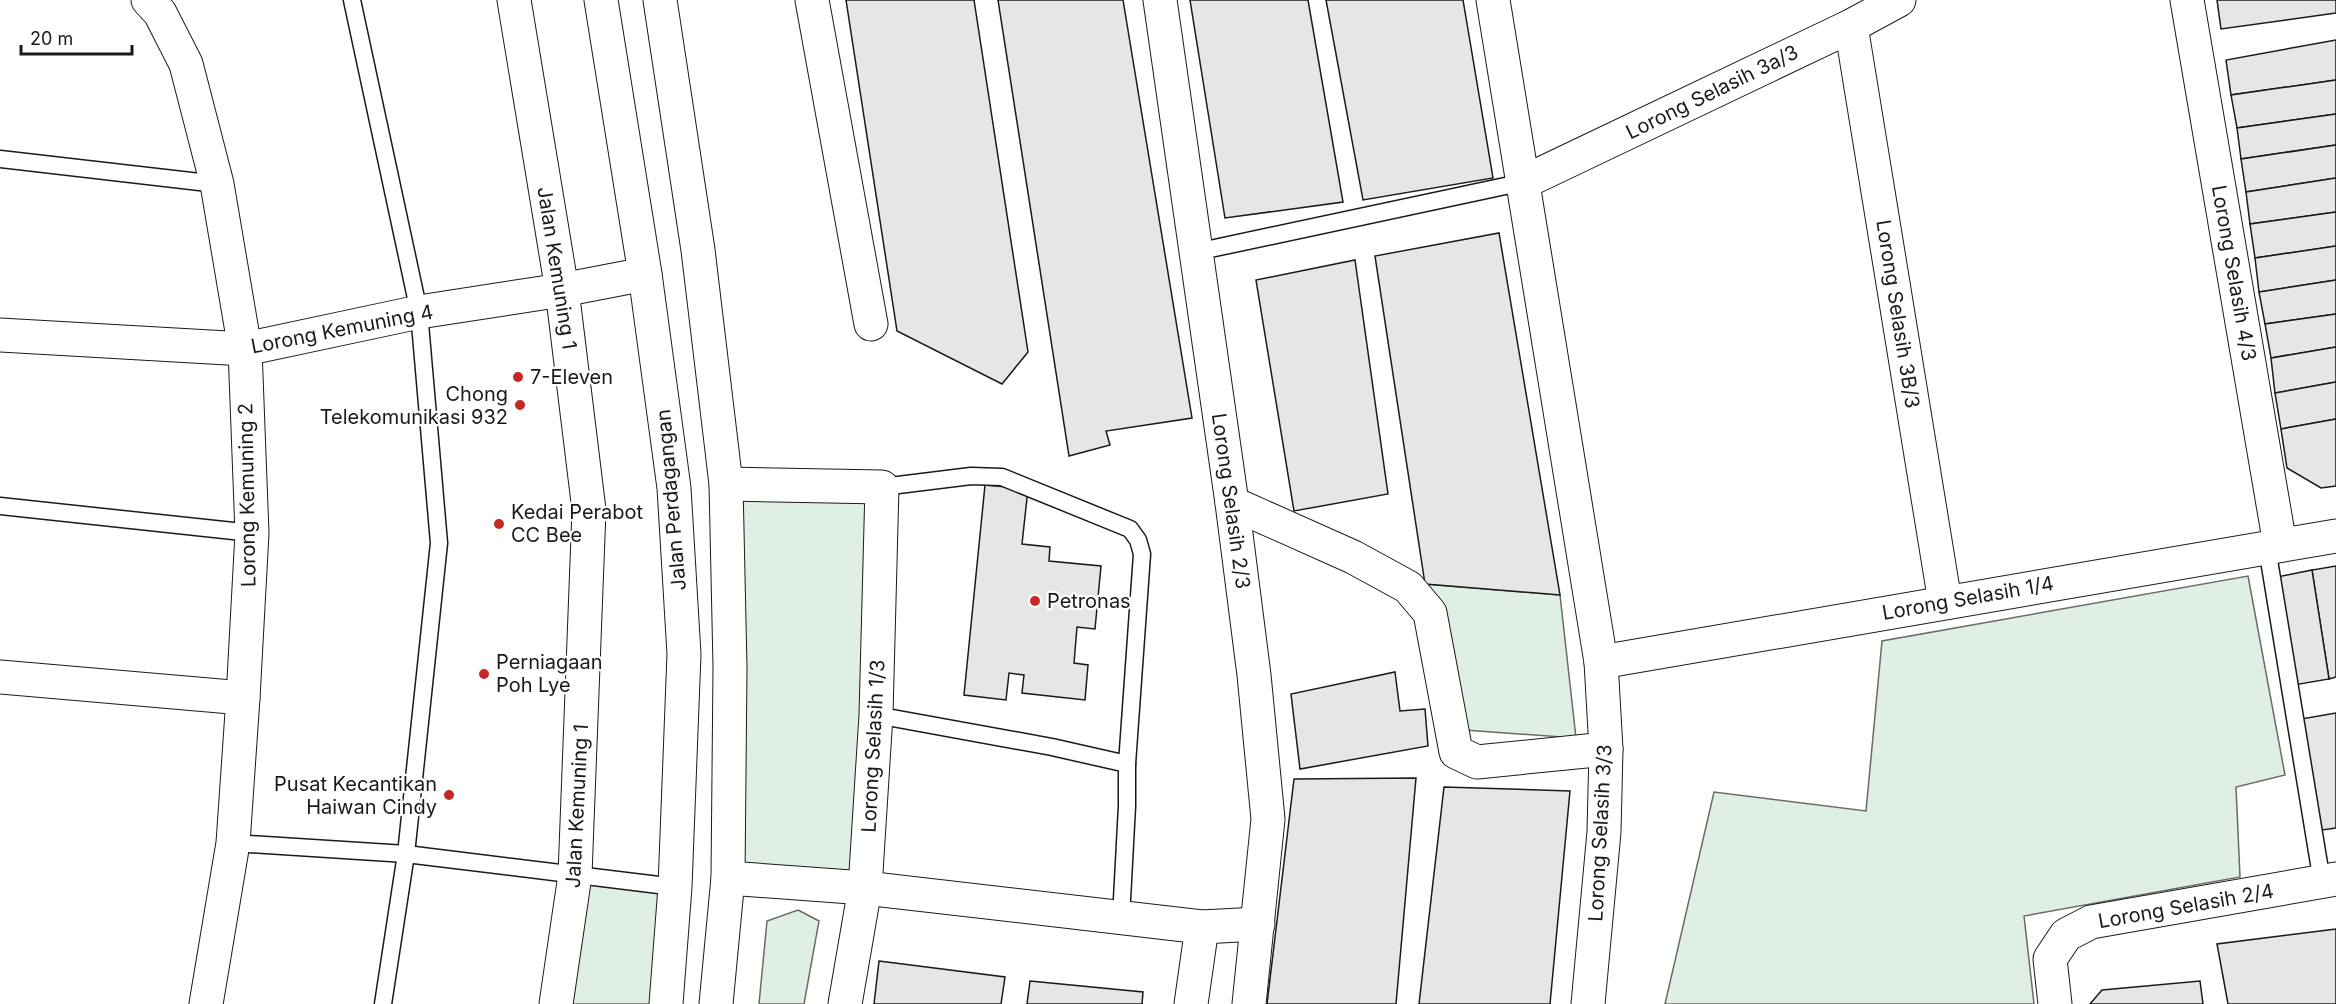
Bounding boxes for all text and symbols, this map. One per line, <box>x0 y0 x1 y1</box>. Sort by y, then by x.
scale bar <box>21 18 132 56</box>
text: 20 m <box>30 28 73 49</box>
street label: Lorong Selasih 3a/3 <box>1622 40 1802 144</box>
street label: Lorong Selasih 4/3 <box>2207 183 2261 363</box>
street label: Jalan Kemuning 1 <box>532 185 582 351</box>
street label: Lorong Selasih 3B/3 <box>1871 218 1925 410</box>
street label: Lorong Kemuning 4 <box>249 300 435 358</box>
place label: 7-Eleven <box>530 365 613 389</box>
marker: 7-Eleven <box>511 370 525 384</box>
place label: Chong Telekomunikasi 932 <box>320 382 508 429</box>
marker: Chong Telekomunikasi 932 <box>513 398 527 412</box>
street label: Lorong Kemuning 2 <box>233 403 261 587</box>
street label: Jalan Perdagangan <box>651 408 691 592</box>
street label: Lorong Selasih 2/3 <box>1207 412 1255 590</box>
place label: Kedai Perabot CC Bee <box>511 500 644 547</box>
marker: Kedai Perabot CC Bee <box>492 517 506 531</box>
street label: Lorong Selasih 1/4 <box>1880 571 2056 625</box>
place label: Petronas <box>1047 589 1131 613</box>
marker: Petronas <box>1028 594 1042 608</box>
place label: Perniagaan Poh Lye <box>496 650 603 697</box>
street label: Lorong Selasih 1/3 <box>856 659 890 833</box>
marker: Perniagaan Poh Lye <box>477 667 491 681</box>
street label: Jalan Kemuning 1 <box>561 723 593 889</box>
street label: Lorong Selasih 3/3 <box>1583 744 1617 922</box>
place label: Pusat Kecantikan Haiwan Cindy <box>274 772 437 819</box>
marker: Pusat Kecantikan Haiwan Cindy <box>442 788 456 802</box>
street label: Lorong Selasih 2/4 <box>2096 879 2276 933</box>

